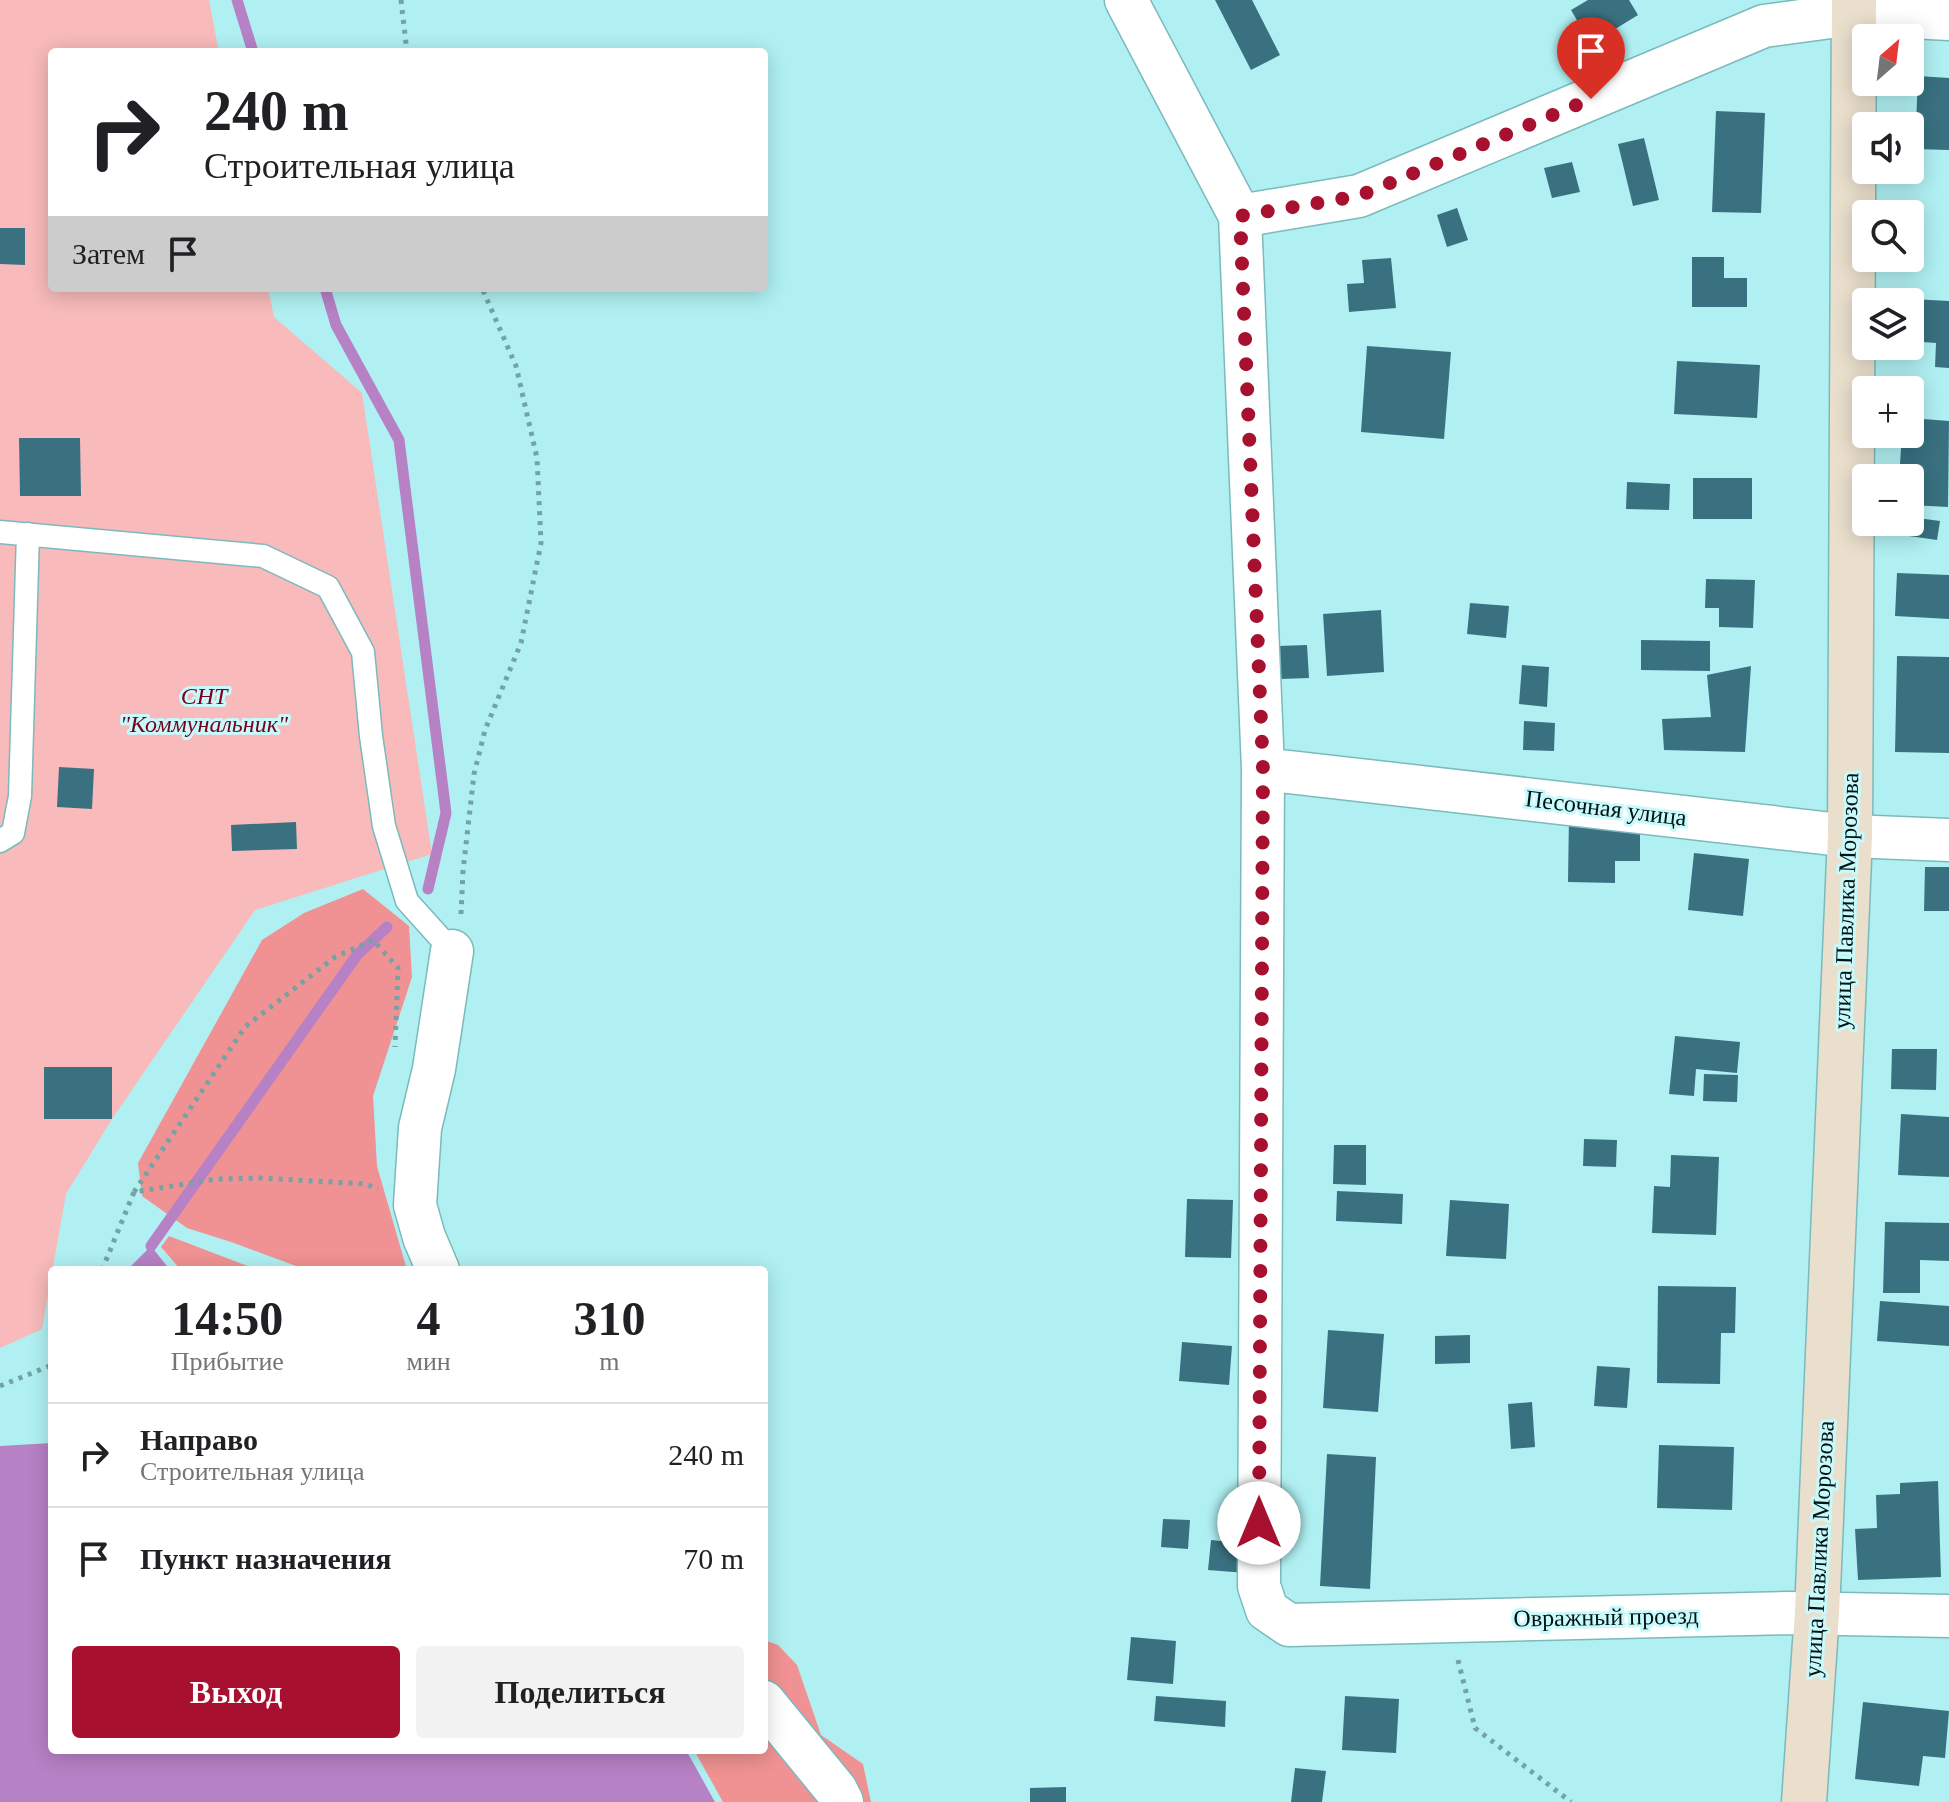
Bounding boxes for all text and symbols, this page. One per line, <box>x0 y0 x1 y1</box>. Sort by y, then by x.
pin <box>1557 17 1625 99</box>
north arrow <box>1852 24 1924 96</box>
map controls <box>1852 24 1924 536</box>
icon: arrive <box>1569 29 1613 73</box>
icon: right <box>72 80 176 184</box>
text: 240 m <box>204 80 349 142</box>
button: sound <box>1852 112 1924 184</box>
text: Строительная улица <box>204 146 515 186</box>
button: search <box>1852 200 1924 272</box>
icon: arrive <box>161 232 205 276</box>
text: Затем <box>72 237 145 270</box>
button: layers <box>1852 288 1924 360</box>
button: + <box>1852 376 1924 448</box>
button: − <box>1852 464 1924 536</box>
park label: СНТ "Коммунальник" <box>120 683 289 737</box>
street label: улица Павлика Морозова <box>1829 772 1863 1030</box>
street label: Песочная улица <box>1524 785 1689 831</box>
text: 14:50 <box>171 1292 283 1345</box>
text: 4 <box>417 1292 441 1345</box>
text: 310 <box>573 1292 645 1345</box>
text: Прибытие <box>171 1347 284 1376</box>
text: мин <box>406 1347 451 1376</box>
text: m <box>599 1347 619 1376</box>
street label: улица Павлика Морозова <box>1799 1420 1839 1678</box>
text: Направо <box>140 1423 258 1456</box>
icon: right <box>72 1433 116 1477</box>
text: 240 m <box>668 1438 744 1471</box>
text: Строительная улица <box>140 1457 364 1486</box>
position arrow <box>1217 1481 1301 1565</box>
icon: arrive <box>72 1537 116 1581</box>
text: Пункт назначения <box>140 1542 392 1575</box>
text: 70 m <box>683 1542 744 1575</box>
street label: Овражный проезд <box>1513 1602 1699 1632</box>
button: Выход <box>72 1646 400 1738</box>
button: Поделиться <box>416 1646 744 1738</box>

